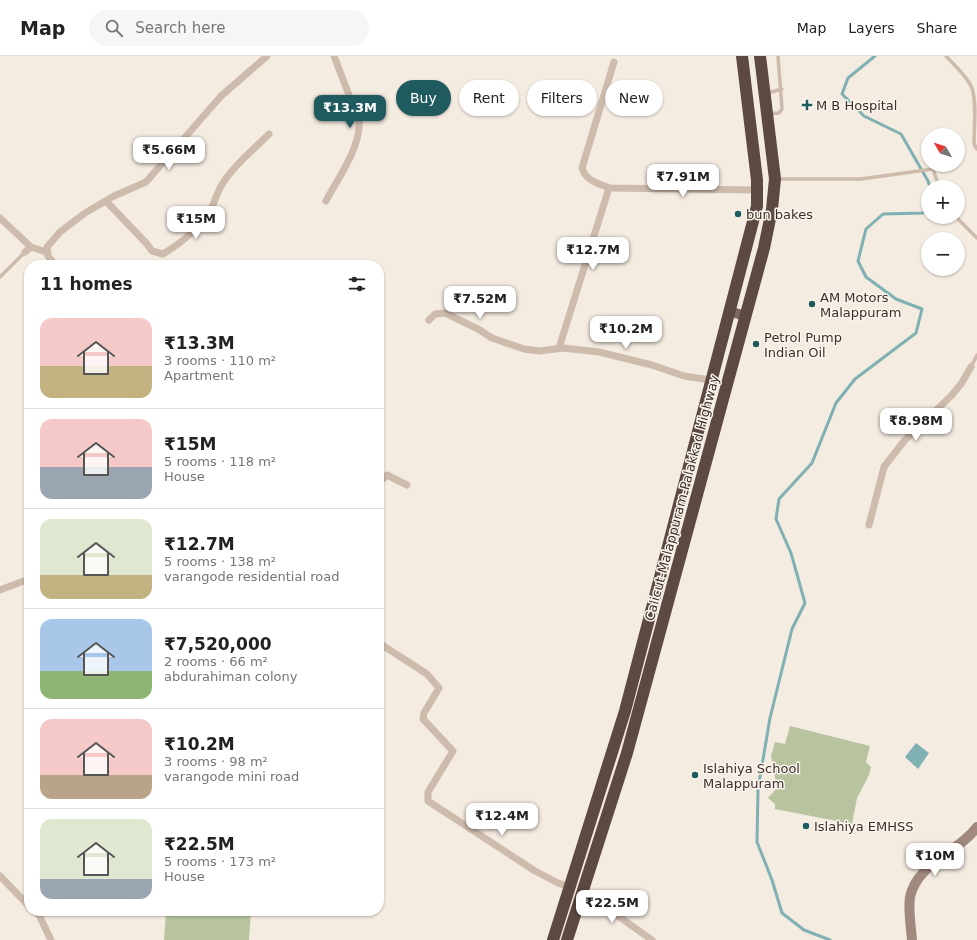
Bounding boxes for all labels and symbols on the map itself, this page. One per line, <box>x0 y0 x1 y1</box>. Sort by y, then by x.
pin: ₹13.3M <box>317 95 383 129</box>
place label: M B Hospital <box>816 98 897 113</box>
marker: M B Hospital <box>801 99 813 111</box>
north arrow <box>921 128 965 172</box>
pin: ₹5.66M <box>136 137 202 171</box>
pin: ₹7.91M <box>650 164 716 198</box>
pin: ₹15M <box>172 206 220 240</box>
place label: bun bakes <box>746 207 813 222</box>
marker: bun bakes <box>733 209 743 219</box>
pin: ₹12.7M <box>560 237 626 271</box>
pin: ₹7.52M <box>447 286 513 320</box>
place label: AM Motors Malappuram <box>820 290 901 320</box>
marker: AM Motors Malappuram <box>807 299 817 309</box>
pin: ₹10.2M <box>593 316 659 350</box>
place label: Petrol Pump Indian Oil <box>764 330 842 360</box>
marker: Petrol Pump Indian Oil <box>751 339 761 349</box>
street label: Calicut-Malappuram-Palakkad Highway <box>642 373 722 623</box>
pin: ₹8.98M <box>883 408 949 442</box>
place label: Islahiya School Malappuram <box>703 761 800 791</box>
marker: Islahiya School Malappuram <box>690 770 700 780</box>
pin: ₹12.4M <box>469 803 535 837</box>
place label: Islahiya EMHSS <box>814 819 914 834</box>
marker: Islahiya EMHSS <box>801 821 811 831</box>
pin: ₹10M <box>911 843 959 877</box>
pin: ₹22.5M <box>579 890 645 924</box>

